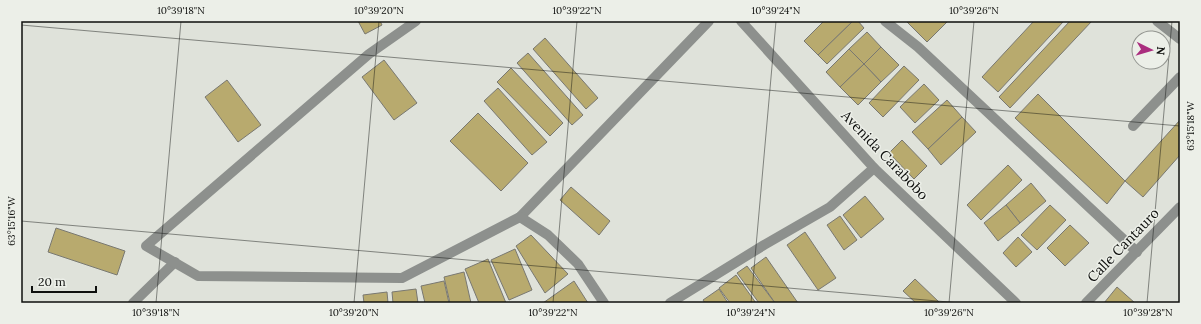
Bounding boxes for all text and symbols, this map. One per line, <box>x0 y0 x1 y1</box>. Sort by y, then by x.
text: 10°39'18"N <box>157 4 205 17</box>
text: 10°39'20"N <box>354 4 404 17</box>
text: 10°39'22"N <box>552 4 602 17</box>
text: 10°39'24"N <box>752 4 801 17</box>
text: 10°39'26"N <box>949 4 999 17</box>
north arrow <box>1131 30 1171 70</box>
text: N <box>1154 46 1168 56</box>
text: 63°15'18"W <box>1184 100 1197 151</box>
street label: Avenida Carabobo <box>837 106 932 204</box>
text: 63°15'16"W <box>5 195 18 246</box>
street label: Calle Cantauro <box>1083 204 1163 286</box>
scale bar <box>32 268 96 294</box>
text: 20 m <box>38 274 66 289</box>
text: 10°39'18"N <box>132 306 180 319</box>
text: 10°39'20"N <box>329 306 379 319</box>
text: 10°39'22"N <box>528 306 578 319</box>
text: 10°39'24"N <box>727 306 776 319</box>
text: 10°39'26"N <box>924 306 974 319</box>
text: 10°39'28"N <box>1123 306 1173 319</box>

